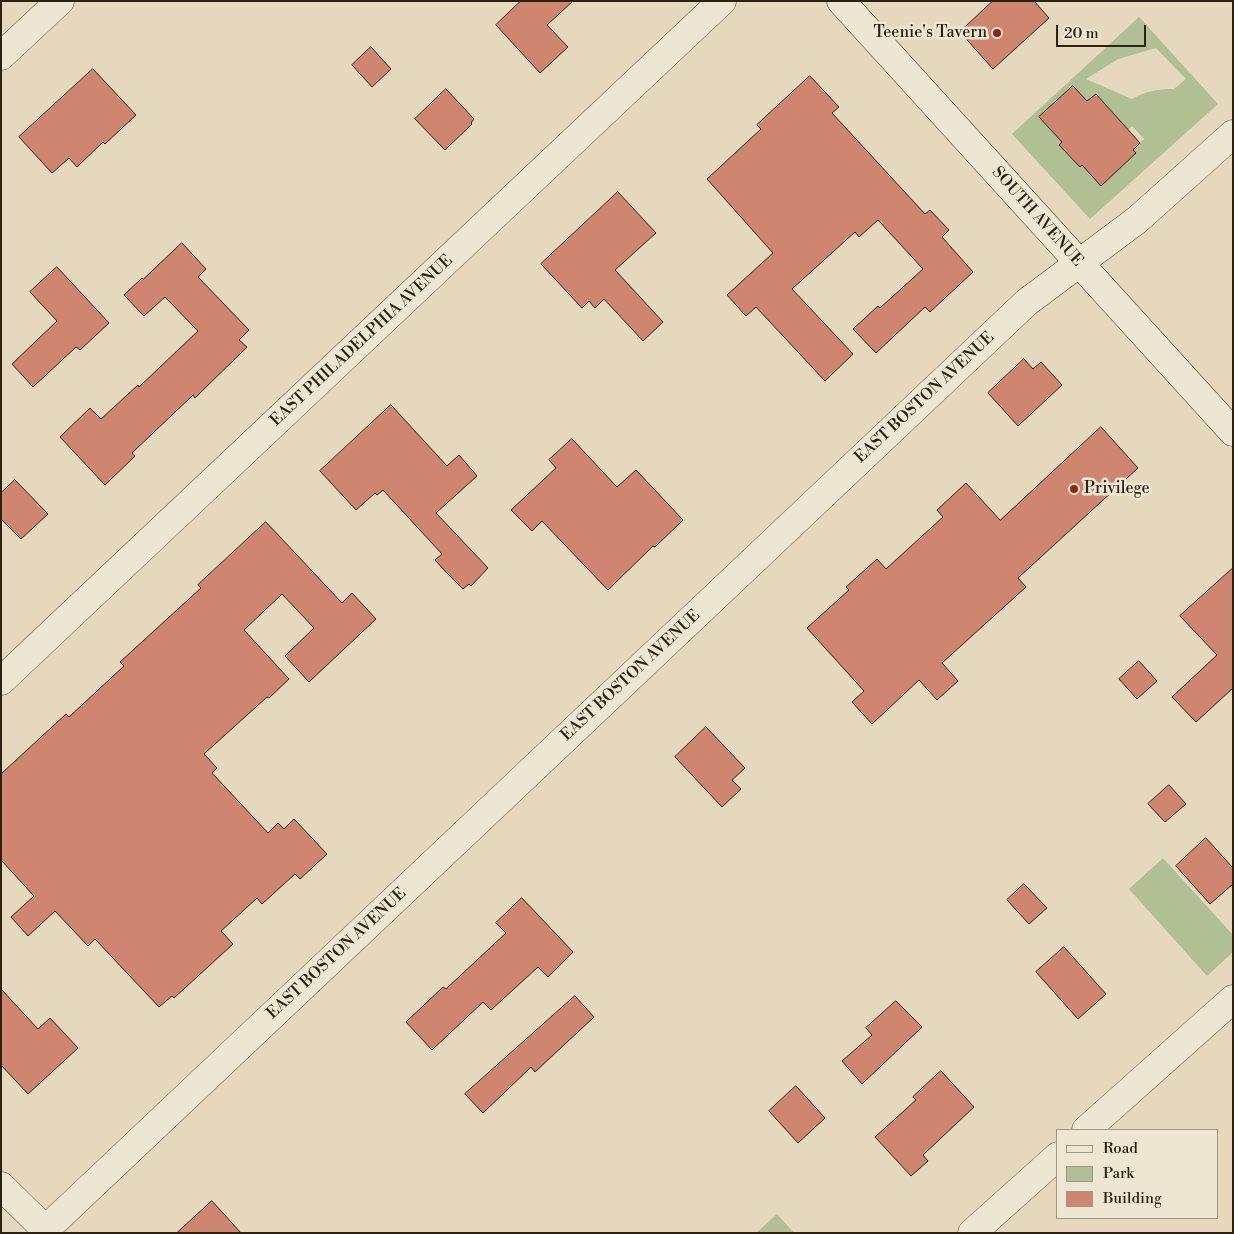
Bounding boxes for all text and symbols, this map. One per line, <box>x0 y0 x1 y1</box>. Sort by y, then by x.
scale bar <box>1059 15 1149 47</box>
place label: Teenie's Tavern <box>873 23 987 43</box>
text: 20 m <box>1064 24 1099 43</box>
marker: Teenie's Tavern <box>991 27 1003 39</box>
street label: SOUTH AVENUE <box>987 163 1087 271</box>
street label: EAST PHILADELPHIA AVENUE <box>267 251 457 431</box>
street label: EAST BOSTON AVENUE <box>851 328 999 468</box>
place label: Privilege <box>1084 479 1150 499</box>
marker: Privilege <box>1068 483 1080 495</box>
street label: EAST BOSTON AVENUE <box>557 606 705 746</box>
street label: EAST BOSTON AVENUE <box>263 884 411 1024</box>
legend <box>1056 1129 1219 1219</box>
text: Road <box>1103 1139 1138 1158</box>
text: Park <box>1103 1164 1134 1183</box>
text: Building <box>1103 1189 1162 1208</box>

